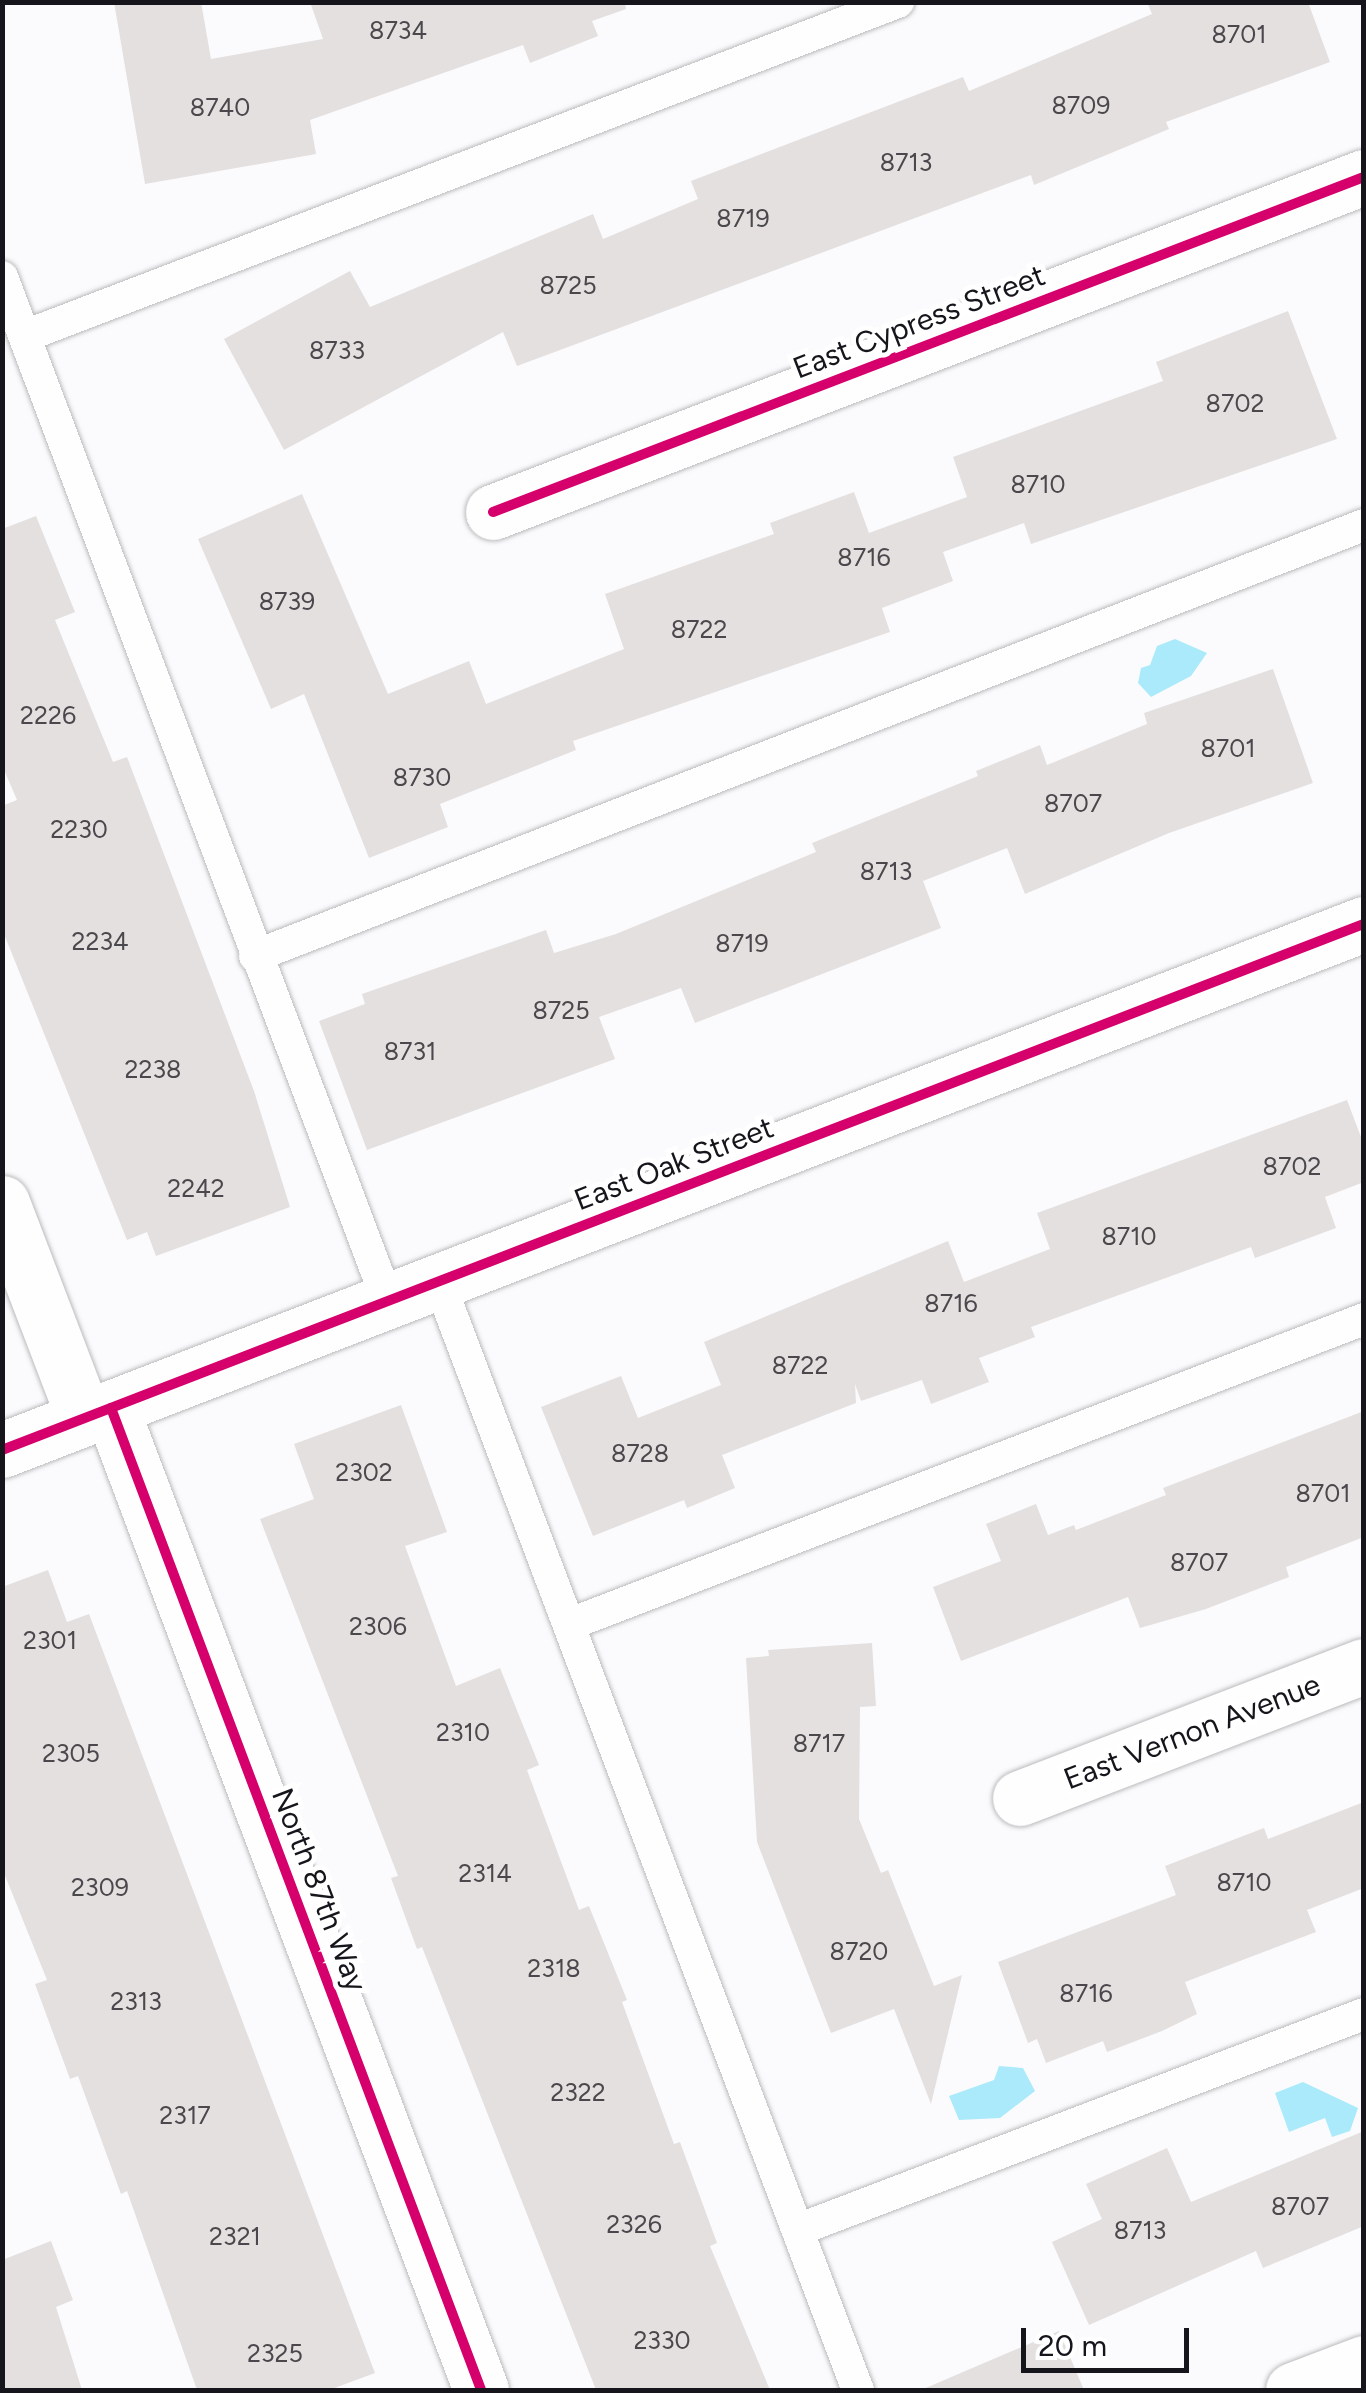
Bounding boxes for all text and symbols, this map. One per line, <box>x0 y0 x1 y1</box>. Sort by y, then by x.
house number: 8734 <box>369 15 427 45</box>
house number: 8701 <box>1211 19 1267 49</box>
house number: 8709 <box>1052 90 1110 120</box>
house number: 8740 <box>190 92 250 122</box>
house number: 8713 <box>880 147 932 177</box>
house number: 8719 <box>716 203 770 233</box>
street label: East Cypress Street <box>788 257 1050 387</box>
house number: 8725 <box>539 270 597 300</box>
house number: 8733 <box>309 335 365 365</box>
house number: 8702 <box>1206 388 1264 418</box>
house number: 8710 <box>1010 469 1066 499</box>
house number: 8716 <box>837 542 891 572</box>
house number: 8739 <box>259 586 315 616</box>
house number: 8722 <box>671 614 727 644</box>
house number: 2226 <box>20 700 76 730</box>
house number: 8701 <box>1200 733 1256 763</box>
house number: 8730 <box>393 762 451 792</box>
house number: 8707 <box>1044 788 1102 818</box>
house number: 2230 <box>50 814 108 844</box>
house number: 8713 <box>860 856 912 886</box>
house number: 2234 <box>71 926 129 956</box>
house number: 8719 <box>715 928 769 958</box>
house number: 8725 <box>532 995 590 1025</box>
house number: 8731 <box>384 1036 436 1066</box>
house number: 2238 <box>125 1054 181 1084</box>
street label: East Oak Street <box>569 1110 779 1218</box>
house number: 8702 <box>1263 1151 1321 1181</box>
house number: 2242 <box>167 1173 225 1203</box>
house number: 8710 <box>1101 1221 1157 1251</box>
house number: 8716 <box>924 1288 978 1318</box>
house number: 8722 <box>772 1350 828 1380</box>
house number: 8728 <box>611 1438 669 1468</box>
house number: 2302 <box>335 1457 393 1487</box>
house number: 8701 <box>1295 1478 1351 1508</box>
house number: 8707 <box>1170 1547 1228 1577</box>
house number: 2306 <box>349 1611 407 1641</box>
house number: 2301 <box>23 1625 77 1655</box>
street label: East Vernon Avenue <box>1059 1667 1325 1797</box>
house number: 2310 <box>436 1717 490 1747</box>
house number: 8717 <box>793 1728 845 1758</box>
house number: 2305 <box>42 1738 100 1768</box>
street label: North 87th Way <box>264 1783 374 1997</box>
house number: 2314 <box>458 1858 512 1888</box>
house number: 8710 <box>1216 1867 1272 1897</box>
house number: 2309 <box>71 1872 129 1902</box>
house number: 8720 <box>830 1936 888 1966</box>
house number: 2318 <box>527 1953 581 1983</box>
house number: 8716 <box>1059 1978 1113 2008</box>
house number: 2313 <box>110 1986 162 2016</box>
house number: 2322 <box>550 2077 606 2107</box>
house number: 2317 <box>159 2100 211 2130</box>
house number: 8707 <box>1271 2191 1329 2221</box>
house number: 2326 <box>606 2209 662 2239</box>
house number: 8713 <box>1114 2215 1166 2245</box>
house number: 2321 <box>209 2221 261 2251</box>
scale bar <box>1026 2308 1194 2370</box>
house number: 2330 <box>633 2325 691 2355</box>
text: 20 m <box>1038 2327 1107 2364</box>
house number: 2325 <box>247 2338 303 2368</box>

